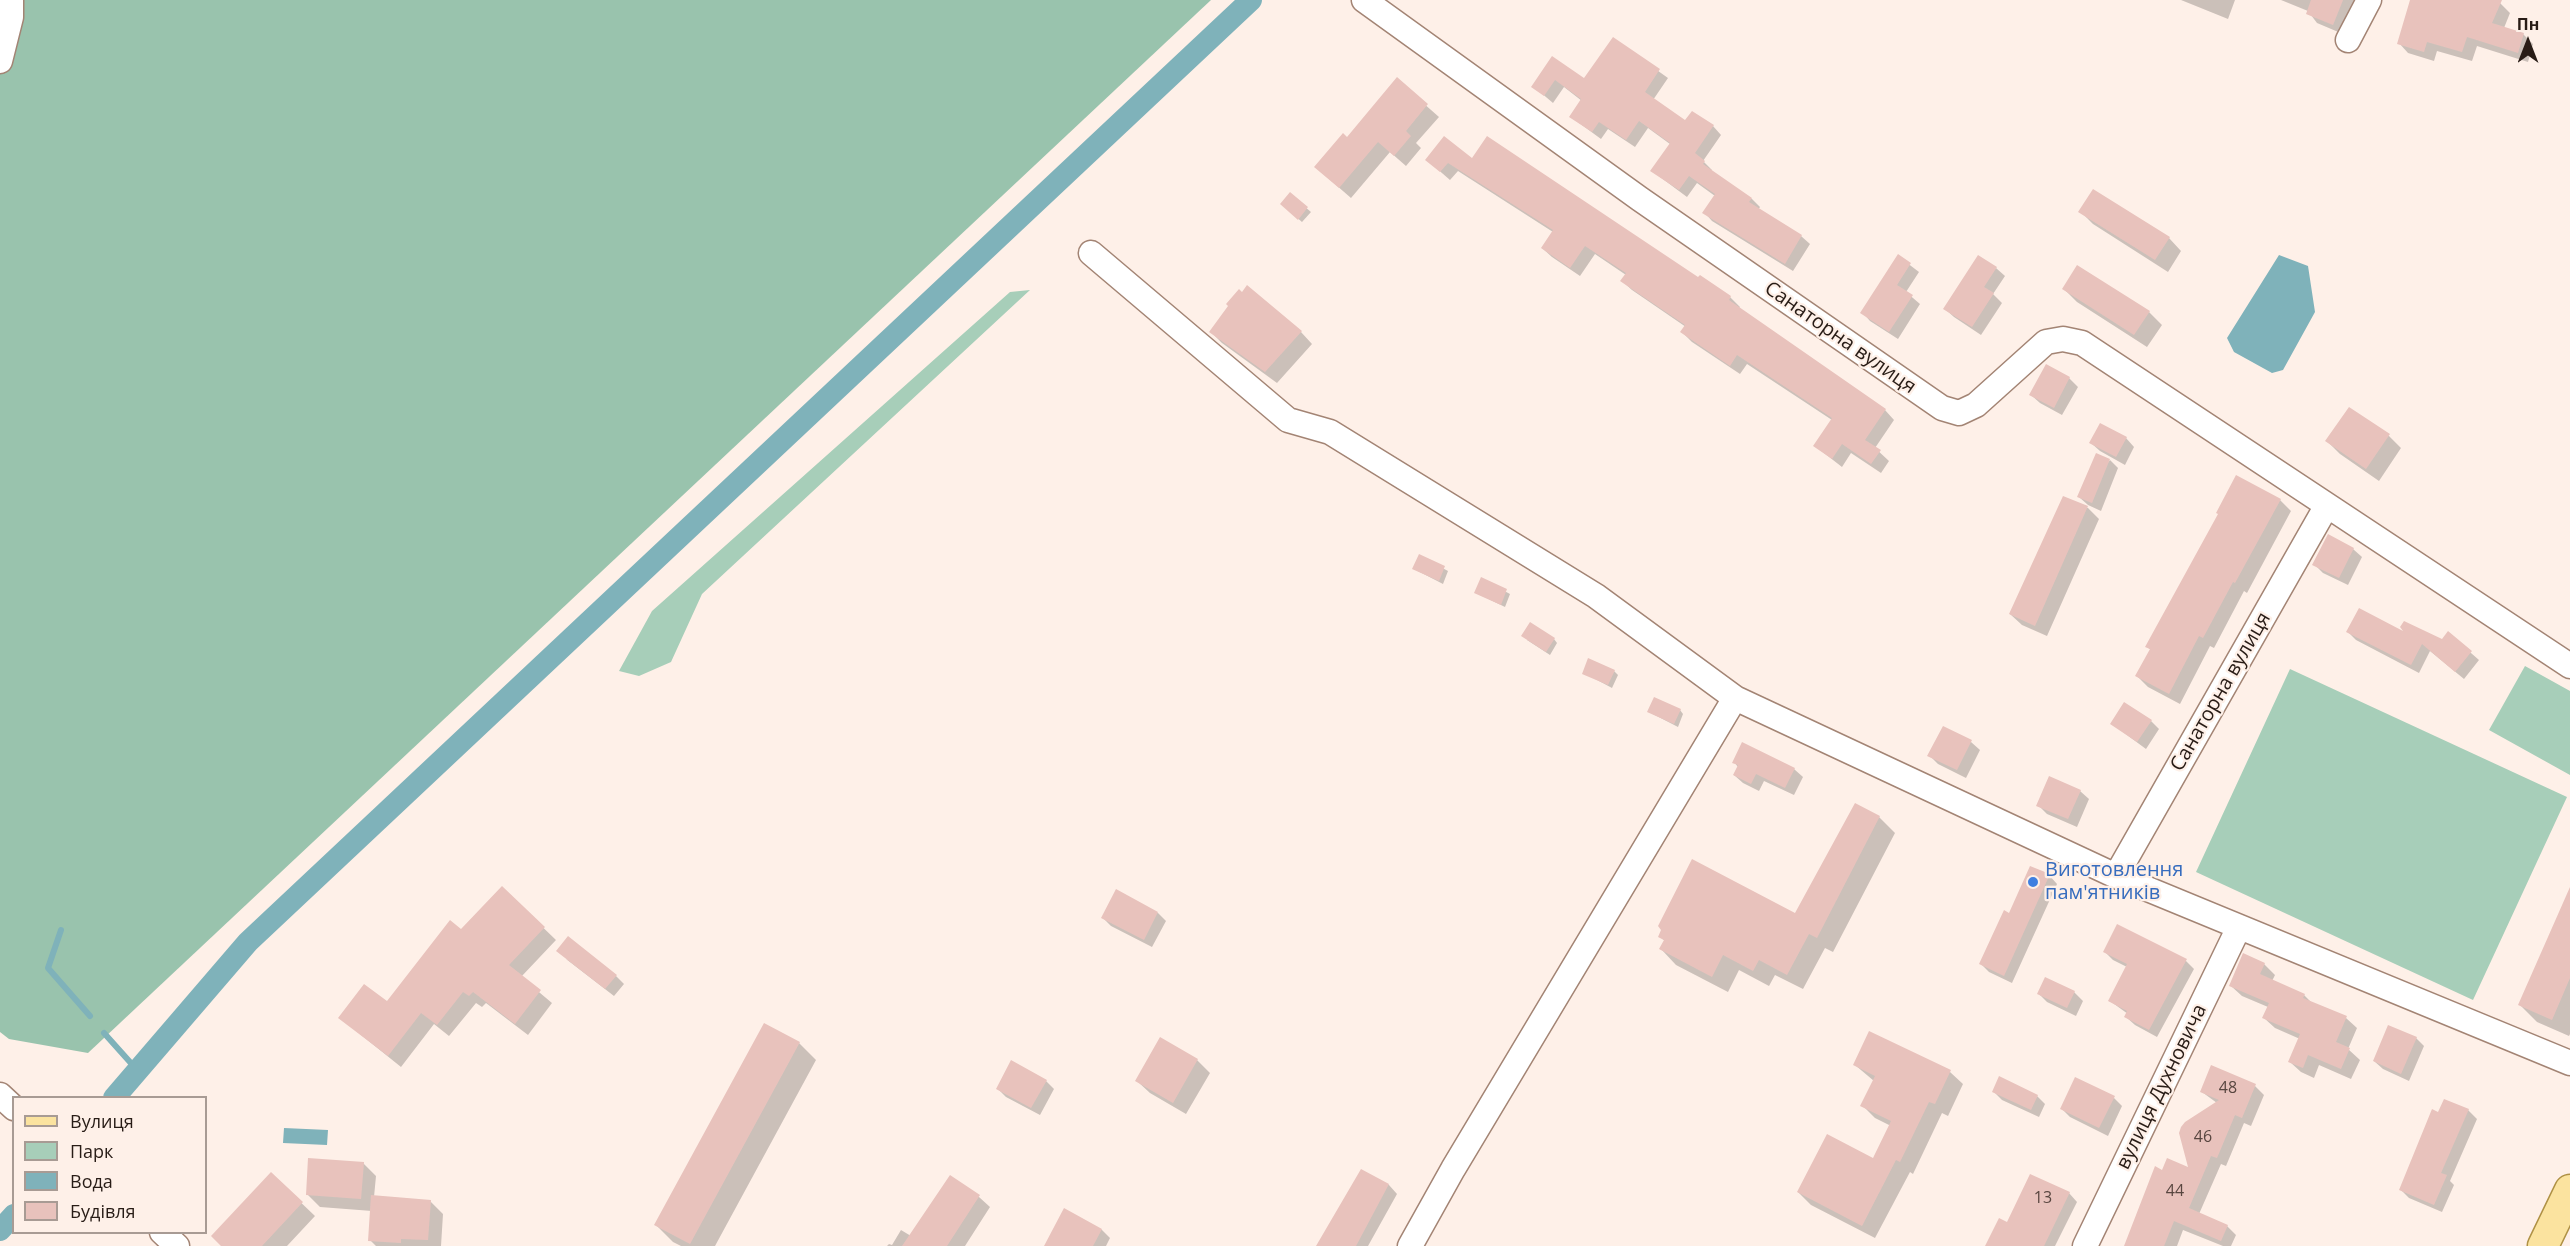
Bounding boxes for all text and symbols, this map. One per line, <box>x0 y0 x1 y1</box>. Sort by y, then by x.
north arrow <box>2498 12 2558 72</box>
text: Пн <box>2517 13 2539 35</box>
street label: Санаторна вулиця <box>1760 277 1920 399</box>
street label: Санаторна вулиця <box>2166 608 2276 776</box>
place label: Виготовлення пам'ятників <box>2045 858 2183 905</box>
marker: Виготовлення пам'ятників <box>2026 875 2040 889</box>
street label: вулиця Духновича <box>2112 1001 2212 1173</box>
house number: 48 <box>2219 1078 2237 1098</box>
legend <box>12 1096 207 1234</box>
text: Вулиця <box>70 1109 134 1133</box>
house number: 46 <box>2194 1127 2212 1147</box>
text: Парк <box>70 1139 113 1163</box>
text: Вода <box>70 1169 113 1193</box>
house number: 44 <box>2166 1181 2184 1201</box>
house number: 13 <box>2034 1188 2052 1208</box>
text: Будівля <box>70 1199 136 1223</box>

